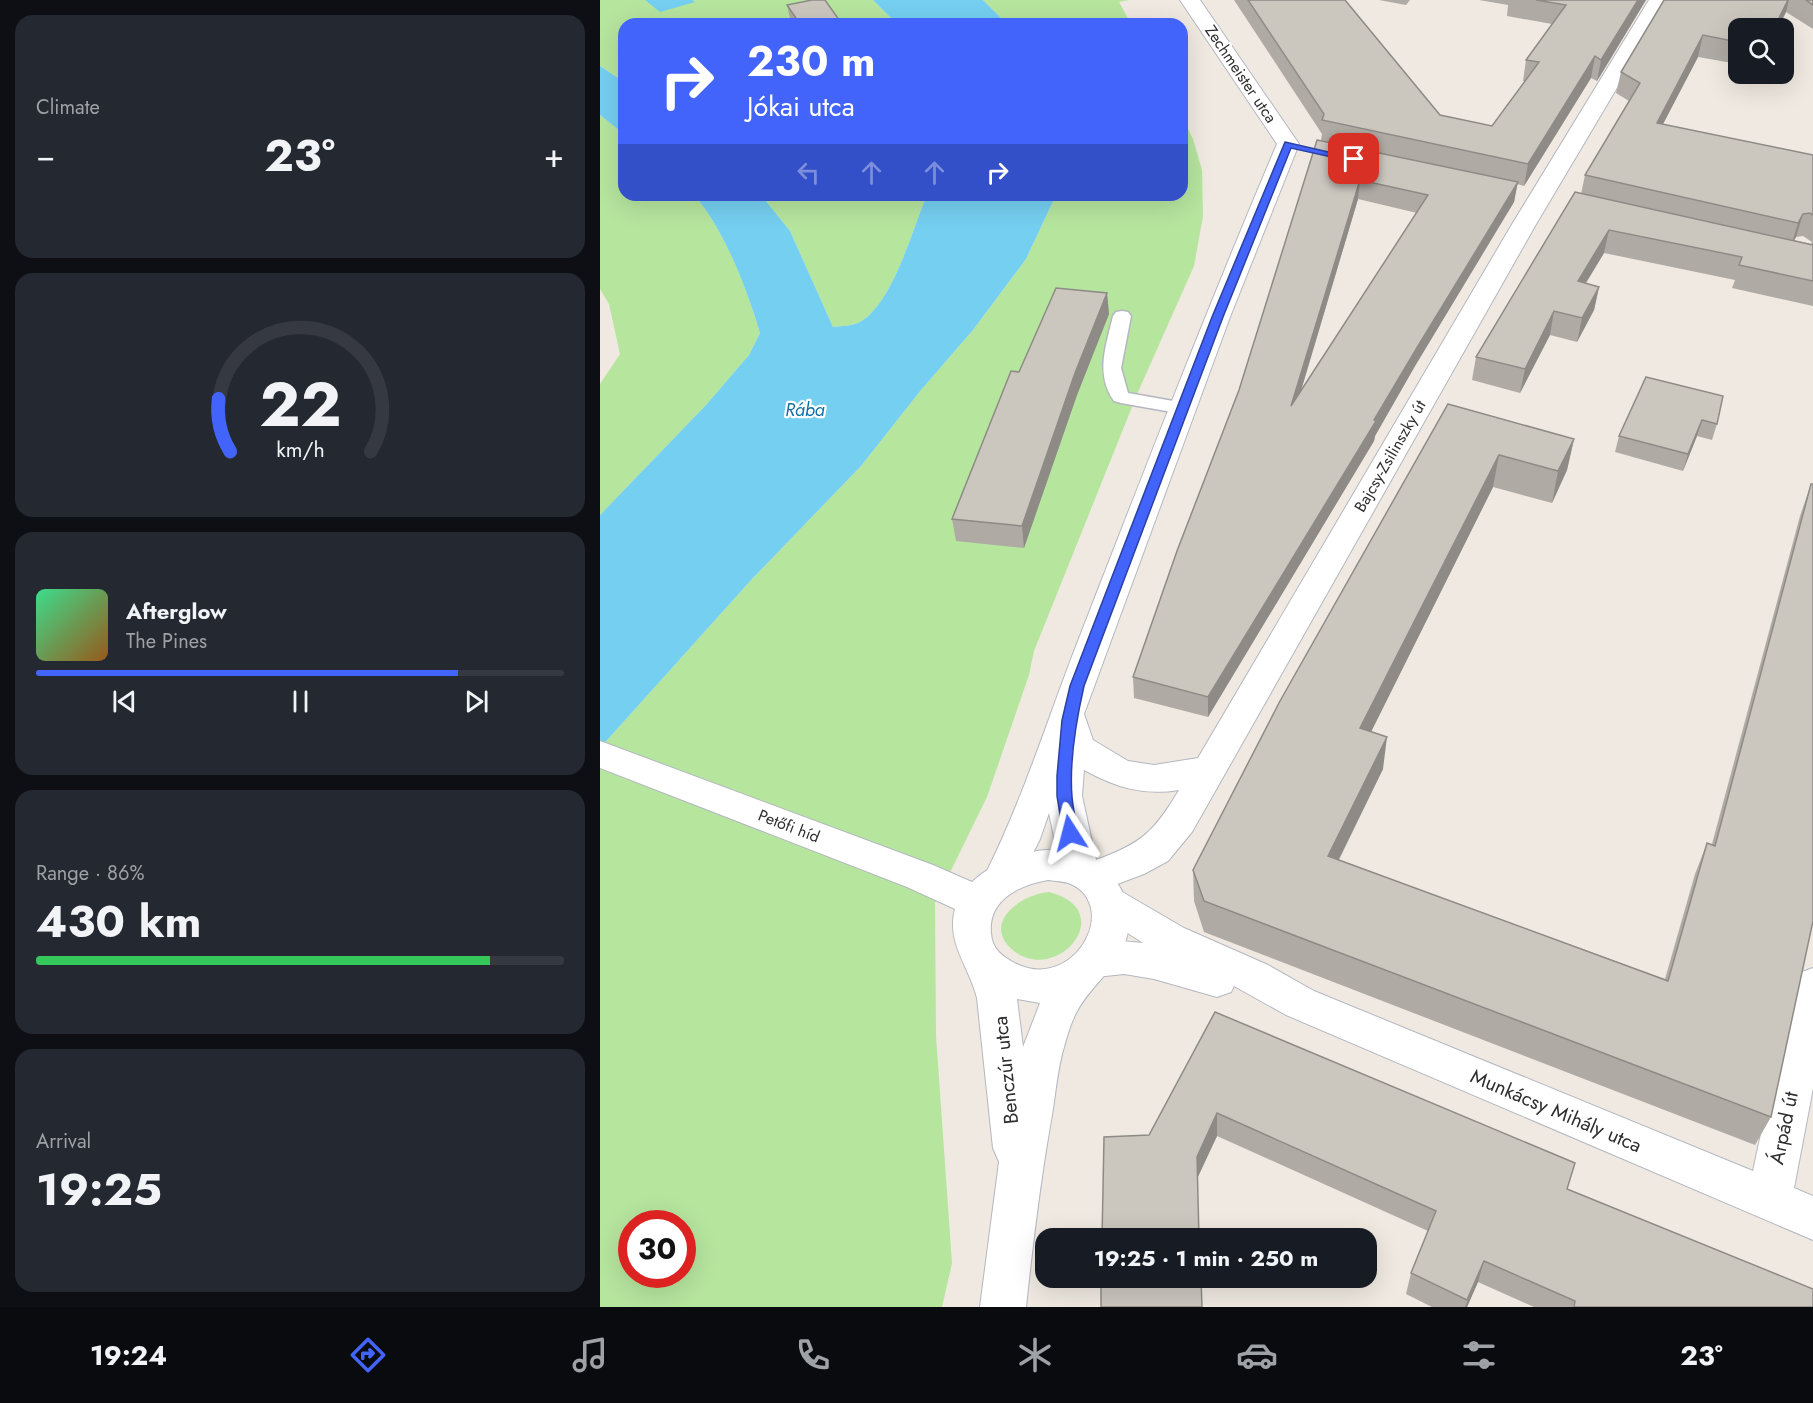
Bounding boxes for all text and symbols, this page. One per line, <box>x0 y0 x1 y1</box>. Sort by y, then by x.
map controls <box>1728 18 1794 84</box>
button: search <box>1728 18 1794 84</box>
street label: Zechmeister utca <box>1200 20 1282 128</box>
text: 230 m <box>747 31 875 92</box>
icon: right <box>648 42 726 120</box>
text: Jókai utca <box>747 87 855 126</box>
text: Climate <box>36 93 100 122</box>
text: 23° <box>264 123 335 188</box>
text: − <box>36 132 55 179</box>
text: + <box>544 132 564 179</box>
pin <box>1328 133 1379 184</box>
icon: arrive <box>1337 142 1370 175</box>
icon: left <box>792 156 825 189</box>
icon: ahead <box>855 156 888 189</box>
icon: ahead <box>918 156 951 189</box>
icon: right <box>981 156 1014 189</box>
text: 22 <box>259 359 341 449</box>
street label: Bajcsy-Zsilinszky út <box>1349 396 1431 516</box>
water label: Rába <box>785 397 825 423</box>
text: km/h <box>276 435 324 466</box>
text: Afterglow <box>126 595 227 627</box>
text: The Pines <box>126 627 207 656</box>
icon: previous <box>108 685 141 718</box>
icon: pause <box>284 685 317 718</box>
icon: next <box>460 685 493 718</box>
position arrow <box>1038 801 1102 865</box>
street label: Petőfi híd <box>755 804 823 848</box>
text: Range · 86% <box>36 859 144 888</box>
text: 430 km <box>36 889 202 954</box>
street label: Benczúr utca <box>986 1015 1026 1125</box>
street label: Munkácsy Mihály utca <box>1466 1062 1646 1160</box>
street label: Árpád út <box>1762 1089 1806 1167</box>
text: Arrival <box>36 1127 91 1156</box>
text: 19:25 <box>36 1157 162 1222</box>
speed limit sign: 30 <box>618 1210 696 1288</box>
text: 19:25 · 1 min · 250 m <box>1094 1242 1318 1274</box>
icon: directions <box>347 1334 389 1376</box>
icon: music <box>569 1334 611 1376</box>
icon: phone <box>792 1334 834 1376</box>
icon: climate <box>1014 1334 1056 1376</box>
icon: car <box>1236 1334 1278 1376</box>
icon: filters <box>1458 1334 1500 1376</box>
text: 19:24 <box>90 1336 167 1375</box>
text: 23° <box>1680 1336 1723 1375</box>

